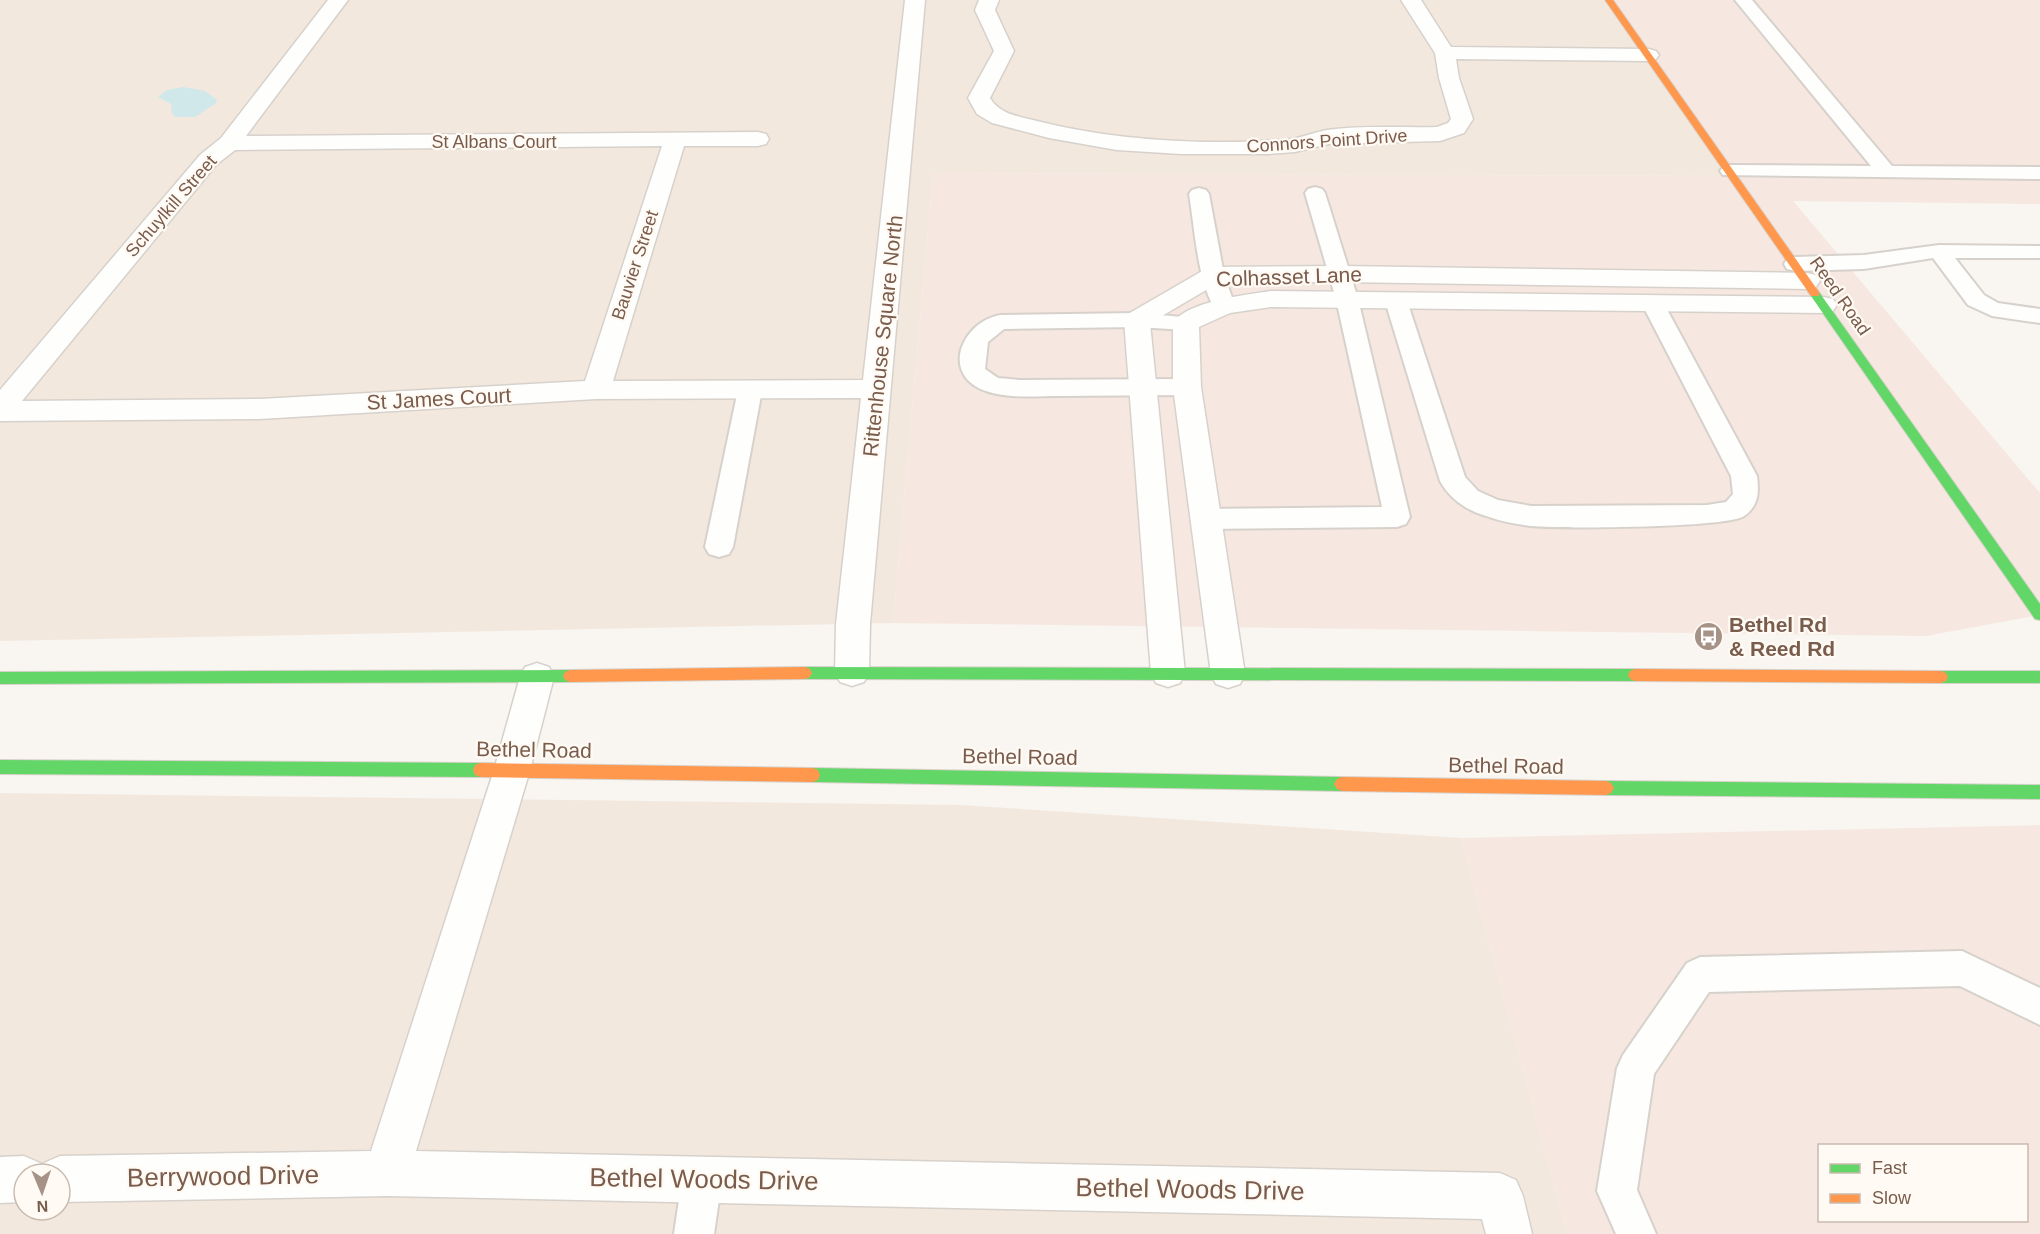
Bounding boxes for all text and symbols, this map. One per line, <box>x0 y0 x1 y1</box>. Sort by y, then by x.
street label: Connors Point Drive <box>1246 125 1408 157</box>
street label: St Albans Court <box>431 132 557 152</box>
street label: Schuylkill Street <box>121 151 221 261</box>
street label: Bauvier Street <box>608 208 662 322</box>
street label: Rittenhouse Square North <box>858 214 907 458</box>
street label: Reed Road <box>1806 253 1874 339</box>
street label: Colhasset Lane <box>1216 262 1362 291</box>
street label: St James Court <box>366 383 512 414</box>
place label: Bethel Rd & Reed Rd <box>1729 613 1835 660</box>
bus stop icon: Bethel Rd & Reed Rd <box>1692 621 1724 653</box>
street label: Bethel Road <box>476 737 592 762</box>
street label: Bethel Road <box>962 744 1078 769</box>
street label: Bethel Road <box>1448 753 1564 778</box>
legend <box>1818 1144 2028 1222</box>
text: Fast <box>1872 1158 1907 1178</box>
street label: Berrywood Drive <box>127 1159 319 1193</box>
north arrow <box>12 1162 72 1222</box>
street label: Bethel Woods Drive <box>589 1162 819 1196</box>
street label: Bethel Woods Drive <box>1075 1172 1305 1206</box>
text: Slow <box>1872 1188 1912 1208</box>
text: N <box>36 1198 49 1215</box>

